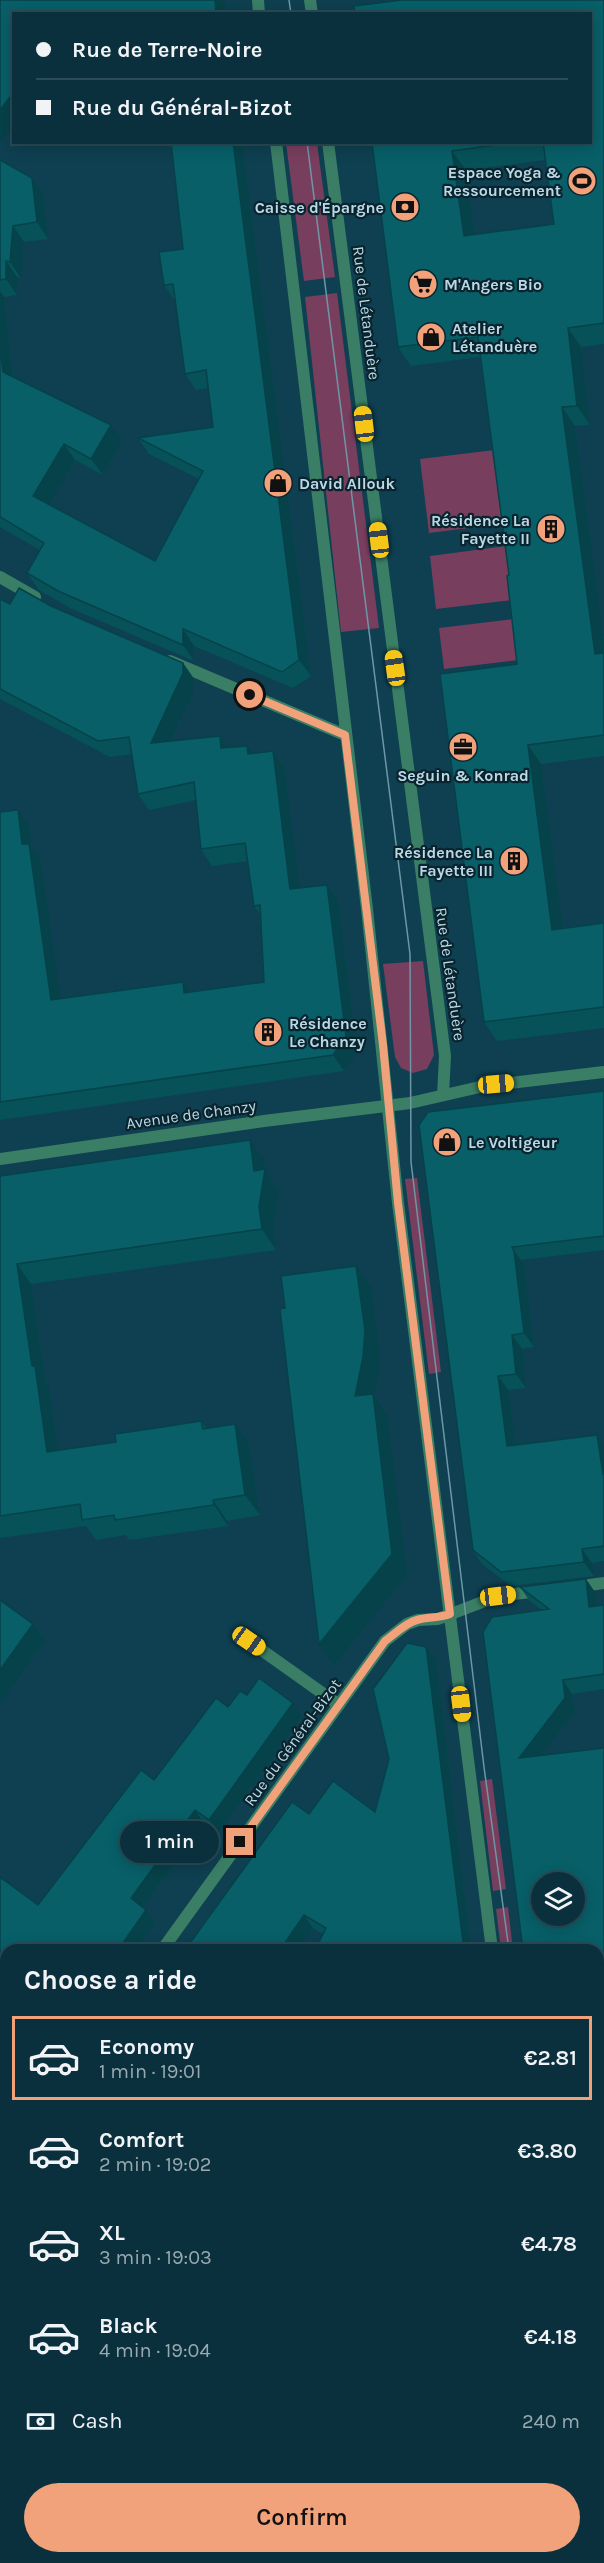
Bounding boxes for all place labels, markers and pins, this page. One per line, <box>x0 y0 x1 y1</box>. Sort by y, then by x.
place label: Espace Yoga & Ressourcement <box>443 163 561 200</box>
sports icon: Espace Yoga & Ressourcement <box>566 165 598 197</box>
bank icon: Caisse d'Épargne <box>389 191 421 223</box>
place label: Caisse d'Épargne <box>255 198 384 217</box>
supermarket icon: M'Angers Bio <box>407 268 439 300</box>
place label: M'Angers Bio <box>444 275 542 294</box>
place label: Atelier Létanduère <box>452 319 537 356</box>
shop icon: Atelier Létanduère <box>415 321 447 353</box>
shop icon: David Allouk <box>262 467 294 499</box>
place label: David Allouk <box>299 474 396 493</box>
place label: Résidence La Fayette II <box>431 511 530 548</box>
building icon: Résidence La Fayette II <box>535 513 567 545</box>
office icon: Seguin & Konrad <box>447 731 479 763</box>
place label: Seguin & Konrad <box>397 766 529 785</box>
place label: Résidence La Fayette III <box>394 843 493 880</box>
building icon: Résidence La Fayette III <box>498 845 530 877</box>
place label: Résidence Le Chanzy <box>289 1014 367 1051</box>
building icon: Résidence Le Chanzy <box>252 1016 284 1048</box>
shop icon: Le Voltigeur <box>431 1126 463 1158</box>
place label: Le Voltigeur <box>468 1133 558 1152</box>

